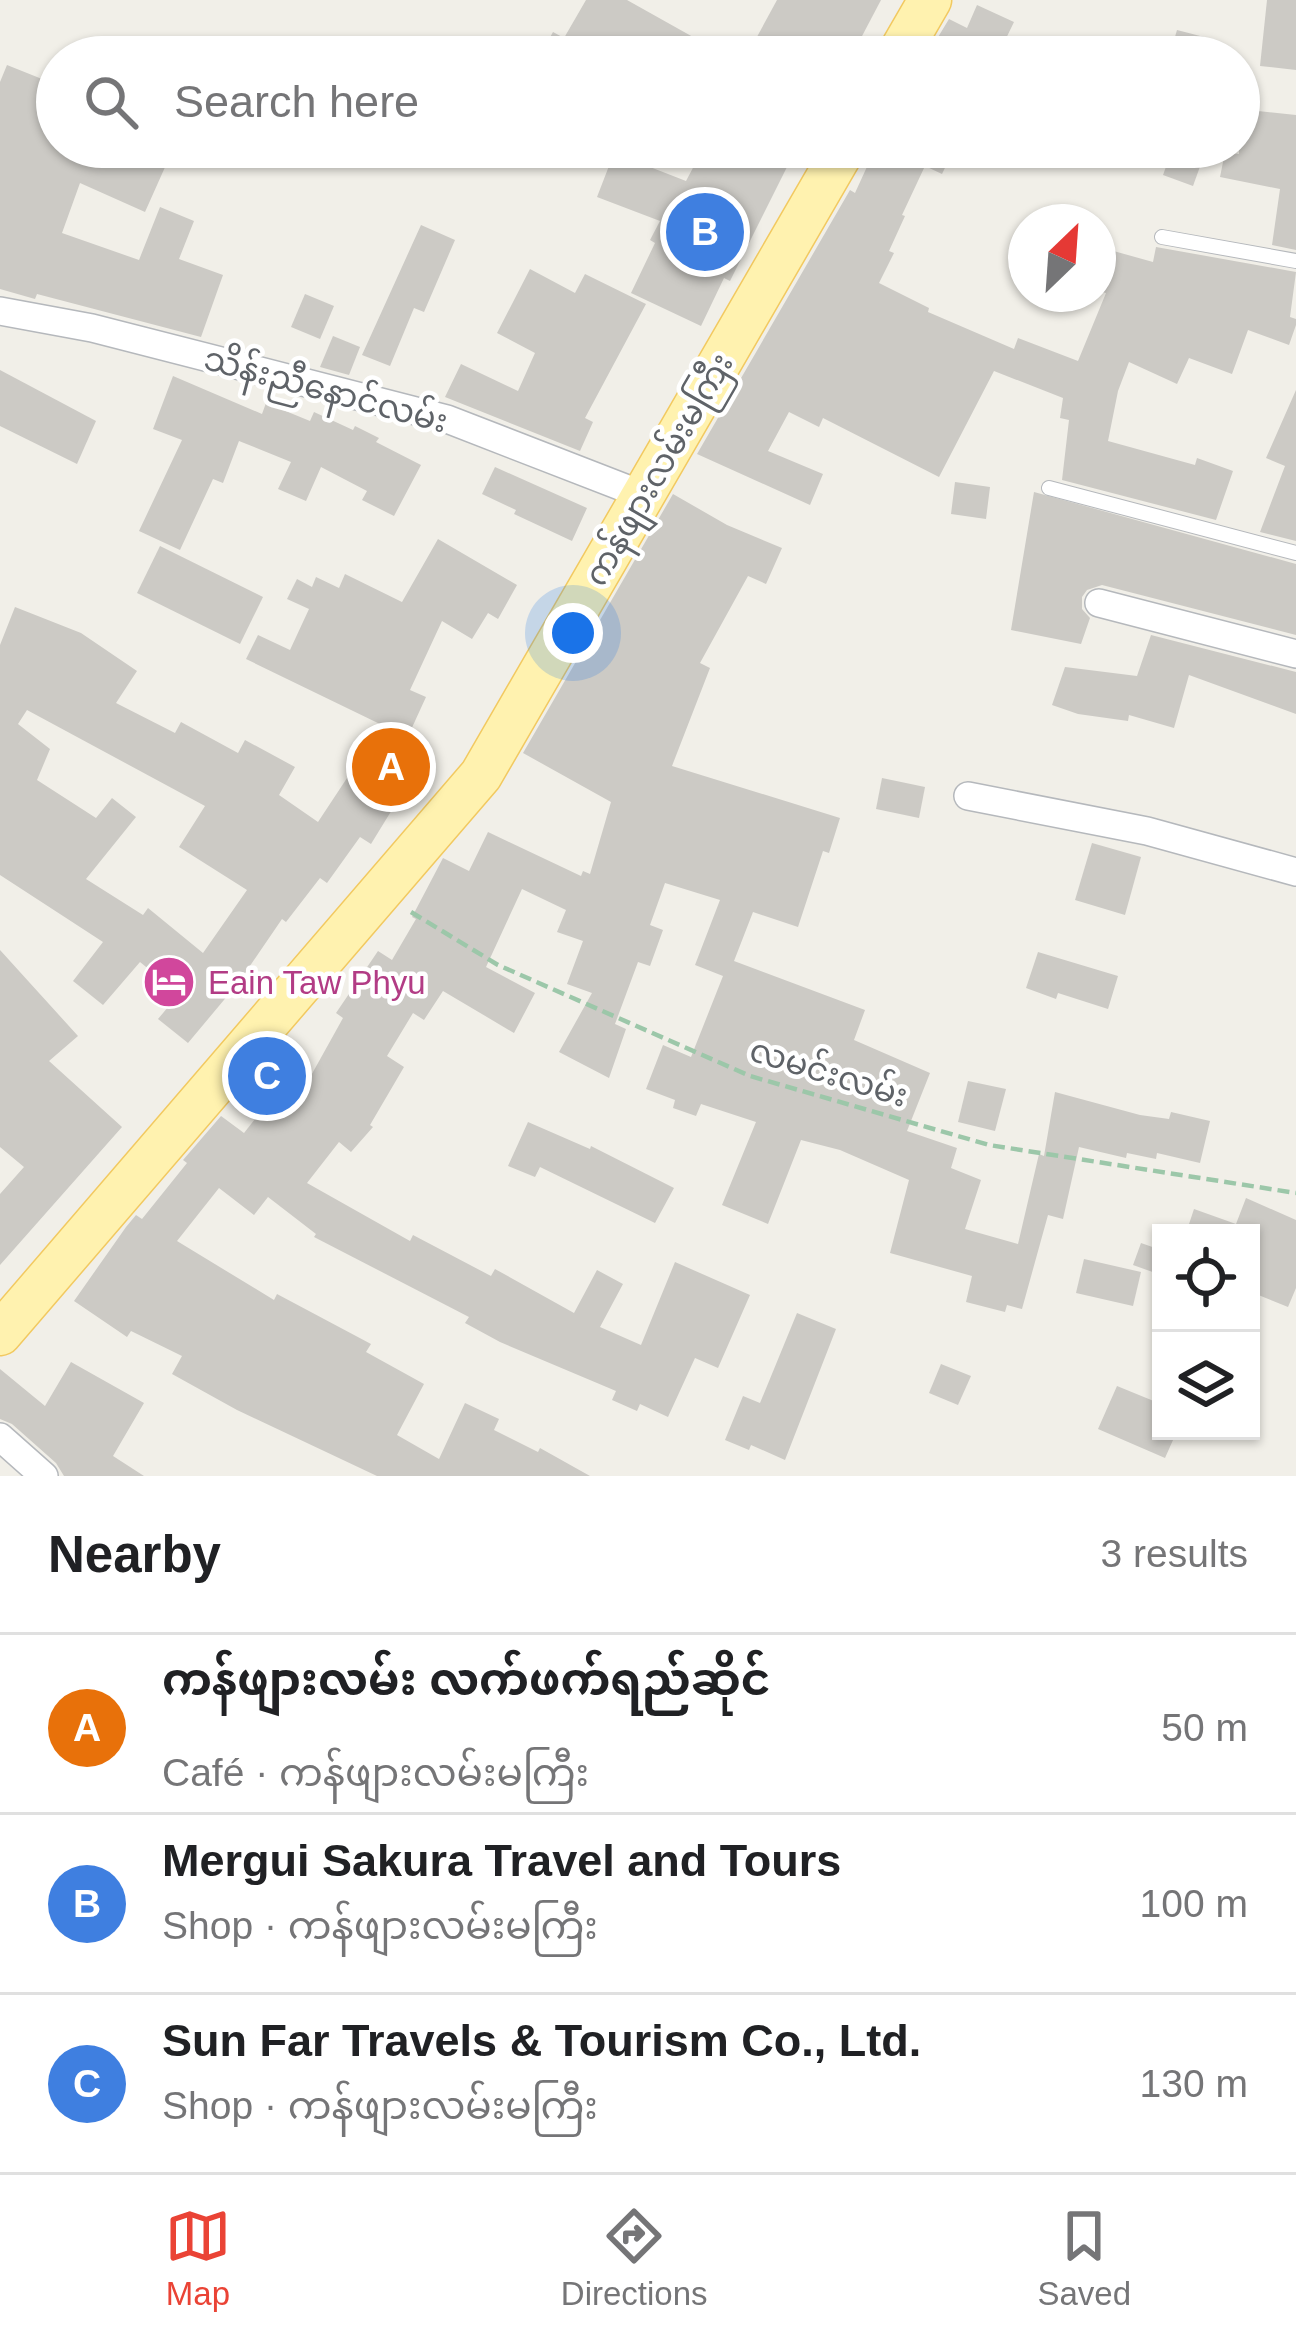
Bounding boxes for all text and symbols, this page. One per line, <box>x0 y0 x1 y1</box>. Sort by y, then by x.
search box <box>36 36 1260 168</box>
icon: search <box>78 69 144 135</box>
text: Search here <box>174 76 419 127</box>
pin: B <box>666 187 744 277</box>
north arrow <box>1008 204 1116 312</box>
street label: သိန်းညီနောင်လမ်း <box>198 335 453 448</box>
street label: ကန်ဖျားလမ်းမကြီး <box>573 344 747 596</box>
your location <box>543 603 603 663</box>
pin: A <box>352 722 430 812</box>
hotel icon: Eain Taw Phyu <box>141 954 197 1010</box>
place label: Eain Taw Phyu <box>208 964 426 1001</box>
street label: လမင်းလမ်း <box>745 1027 913 1114</box>
pin: C <box>228 1031 306 1121</box>
map controls <box>1152 1224 1260 1440</box>
button: locate <box>1152 1224 1260 1332</box>
button: layers <box>1152 1332 1260 1440</box>
text: Nearby <box>48 1526 221 1583</box>
text: 3 results <box>1101 1532 1248 1575</box>
text: ကန်ဖျားလမ်း လက်ဖက်ရည်ဆိုင် <box>162 1654 770 1705</box>
text: A <box>73 1706 101 1749</box>
text: 50 m <box>1161 1706 1248 1749</box>
text: Café · ကန်ဖျားလမ်းမကြီး <box>162 1751 589 1794</box>
text: Mergui Sakura Travel and Tours <box>162 1835 841 1886</box>
text: B <box>73 1882 101 1925</box>
text: 100 m <box>1140 1882 1248 1925</box>
text: Shop · ကန်ဖျားလမ်းမကြီး <box>162 1904 598 1947</box>
text: Sun Far Travels & Tourism Co., Ltd. <box>162 2015 921 2066</box>
text: C <box>73 2062 101 2105</box>
text: 130 m <box>1140 2062 1248 2105</box>
text: Shop · ကန်ဖျားလမ်းမကြီး <box>162 2084 598 2127</box>
tab: Map <box>165 2203 231 2313</box>
tab: Directions <box>561 2203 708 2313</box>
tab: Saved <box>1037 2203 1131 2313</box>

